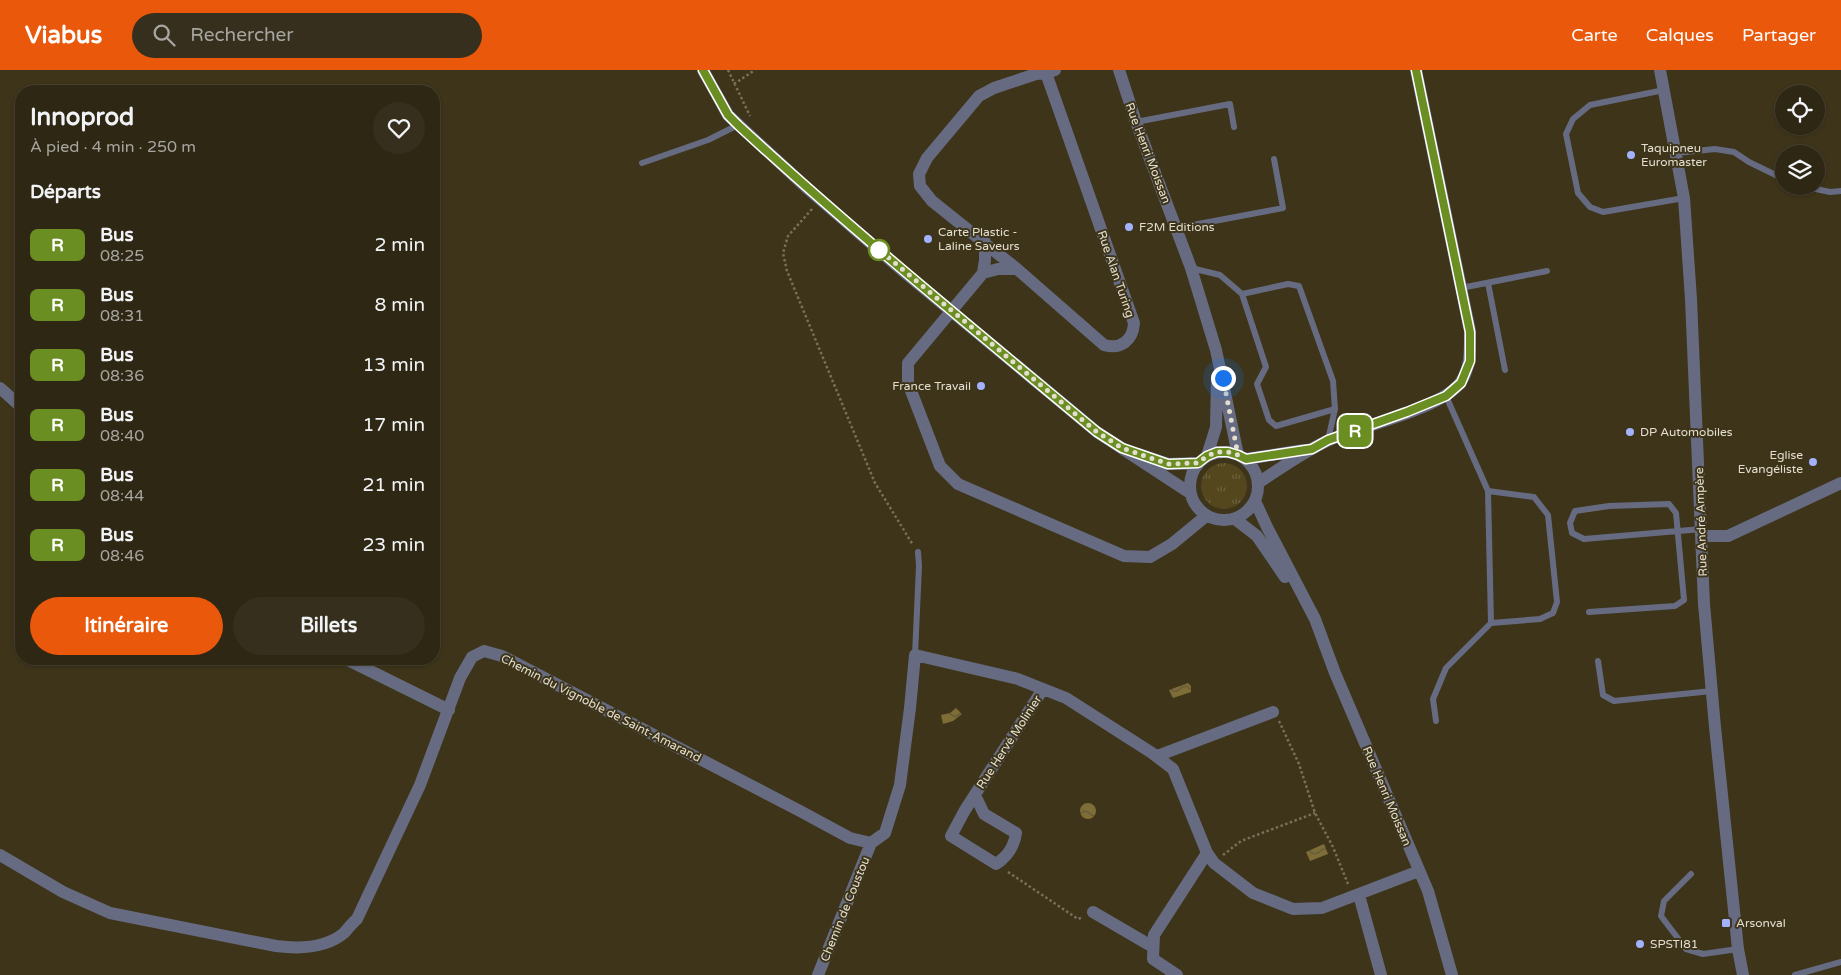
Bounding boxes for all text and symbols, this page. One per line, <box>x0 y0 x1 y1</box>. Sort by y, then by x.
search box <box>132 13 482 58</box>
text: Viabus <box>25 21 102 50</box>
icon: search <box>150 21 178 49</box>
text: Rechercher <box>190 24 294 46</box>
text: Carte <box>1571 24 1618 46</box>
text: Calques <box>1646 24 1714 46</box>
text: Partager <box>1742 24 1816 46</box>
map controls <box>1775 85 1825 195</box>
button: locate <box>1775 85 1825 135</box>
street label: Rue Henri Moissan <box>1122 101 1174 205</box>
button: heart <box>373 102 425 154</box>
text: Innoprod <box>30 103 134 132</box>
text: À pied · 4 min · 250 m <box>30 137 196 157</box>
place label: Taquipneu Euromaster <box>1641 141 1707 169</box>
button: layers <box>1775 145 1825 195</box>
marker: Taquipneu Euromaster <box>1625 149 1637 161</box>
text: Départs <box>30 181 101 203</box>
place label: F2M Editions <box>1139 220 1215 234</box>
marker: F2M Editions <box>1123 221 1135 233</box>
text: Bus <box>100 224 134 246</box>
place label: Carte Plastic - Laline Saveurs <box>938 225 1020 253</box>
street label: Rue Alan Turing <box>1095 229 1137 319</box>
marker: Carte Plastic - Laline Saveurs <box>922 233 934 245</box>
text: R <box>51 234 64 256</box>
text: 2 min <box>374 234 425 256</box>
unlabelled marker <box>868 239 890 261</box>
text: 08:25 <box>100 246 144 266</box>
text: Bus <box>100 284 134 306</box>
text: R <box>51 294 64 316</box>
text: 8 min <box>374 294 425 316</box>
text: 08:31 <box>100 306 144 326</box>
text: Bus <box>100 344 134 366</box>
text: R <box>51 354 64 376</box>
text: 13 min <box>362 354 425 376</box>
text: 08:36 <box>100 366 144 386</box>
your location <box>1211 366 1236 391</box>
place label: France Travail <box>892 379 971 393</box>
marker: France Travail <box>975 380 987 392</box>
text: Bus <box>100 404 134 426</box>
text: R <box>51 414 64 436</box>
text: 17 min <box>362 414 425 436</box>
line badge: R <box>1339 415 1371 447</box>
text: R <box>1349 420 1361 442</box>
place label: DP Automobiles <box>1640 425 1733 439</box>
text: 08:40 <box>100 426 144 446</box>
marker: DP Automobiles <box>1624 426 1636 438</box>
place label: Eglise Evangéliste <box>1738 448 1803 476</box>
marker: Eglise Evangéliste <box>1807 456 1819 468</box>
text: Bus <box>100 464 134 486</box>
street label: Rue André Ampère <box>1692 467 1710 577</box>
text: R <box>51 474 64 496</box>
text: 21 min <box>362 474 425 496</box>
text: 08:44 <box>100 486 144 506</box>
text: Bus <box>100 524 134 546</box>
text: R <box>51 534 64 556</box>
text: 23 min <box>362 534 425 556</box>
text: 08:46 <box>100 546 144 566</box>
button: Itinéraire <box>30 597 223 655</box>
button: Billets <box>233 597 425 655</box>
street label: Chemin du Vignoble de Saint-Amarand <box>499 651 703 765</box>
street label: Rue Hervé Molinier <box>974 692 1045 791</box>
street label: Rue Henri Moissan <box>1360 744 1414 848</box>
street label: Chemin de Coustou <box>818 854 872 964</box>
place label: Arsonval <box>1736 916 1786 930</box>
marker: Arsonval <box>1720 917 1732 929</box>
place label: SPSTI81 <box>1650 937 1698 951</box>
marker: SPSTI81 <box>1634 938 1646 950</box>

